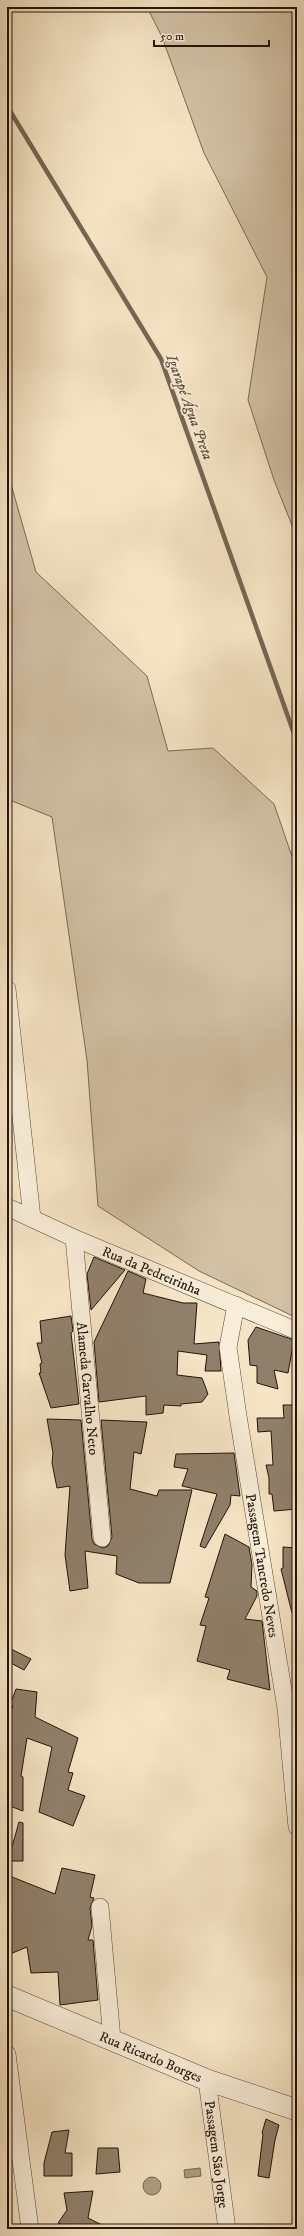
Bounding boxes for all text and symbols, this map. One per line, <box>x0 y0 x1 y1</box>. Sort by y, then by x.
scale bar <box>154 22 269 48</box>
text: 50 m <box>160 29 184 44</box>
water label: Igarapé Água Preta <box>161 351 217 463</box>
street label: Rua da Pedreirinha <box>99 1243 204 1300</box>
street label: Alameda Carvalho Neto <box>72 1321 102 1456</box>
street label: Passagem Tancredo Neves <box>241 1492 282 1639</box>
street label: Rua Ricardo Borges <box>96 2028 205 2087</box>
street label: Passagem São Jorge <box>200 2099 232 2210</box>

